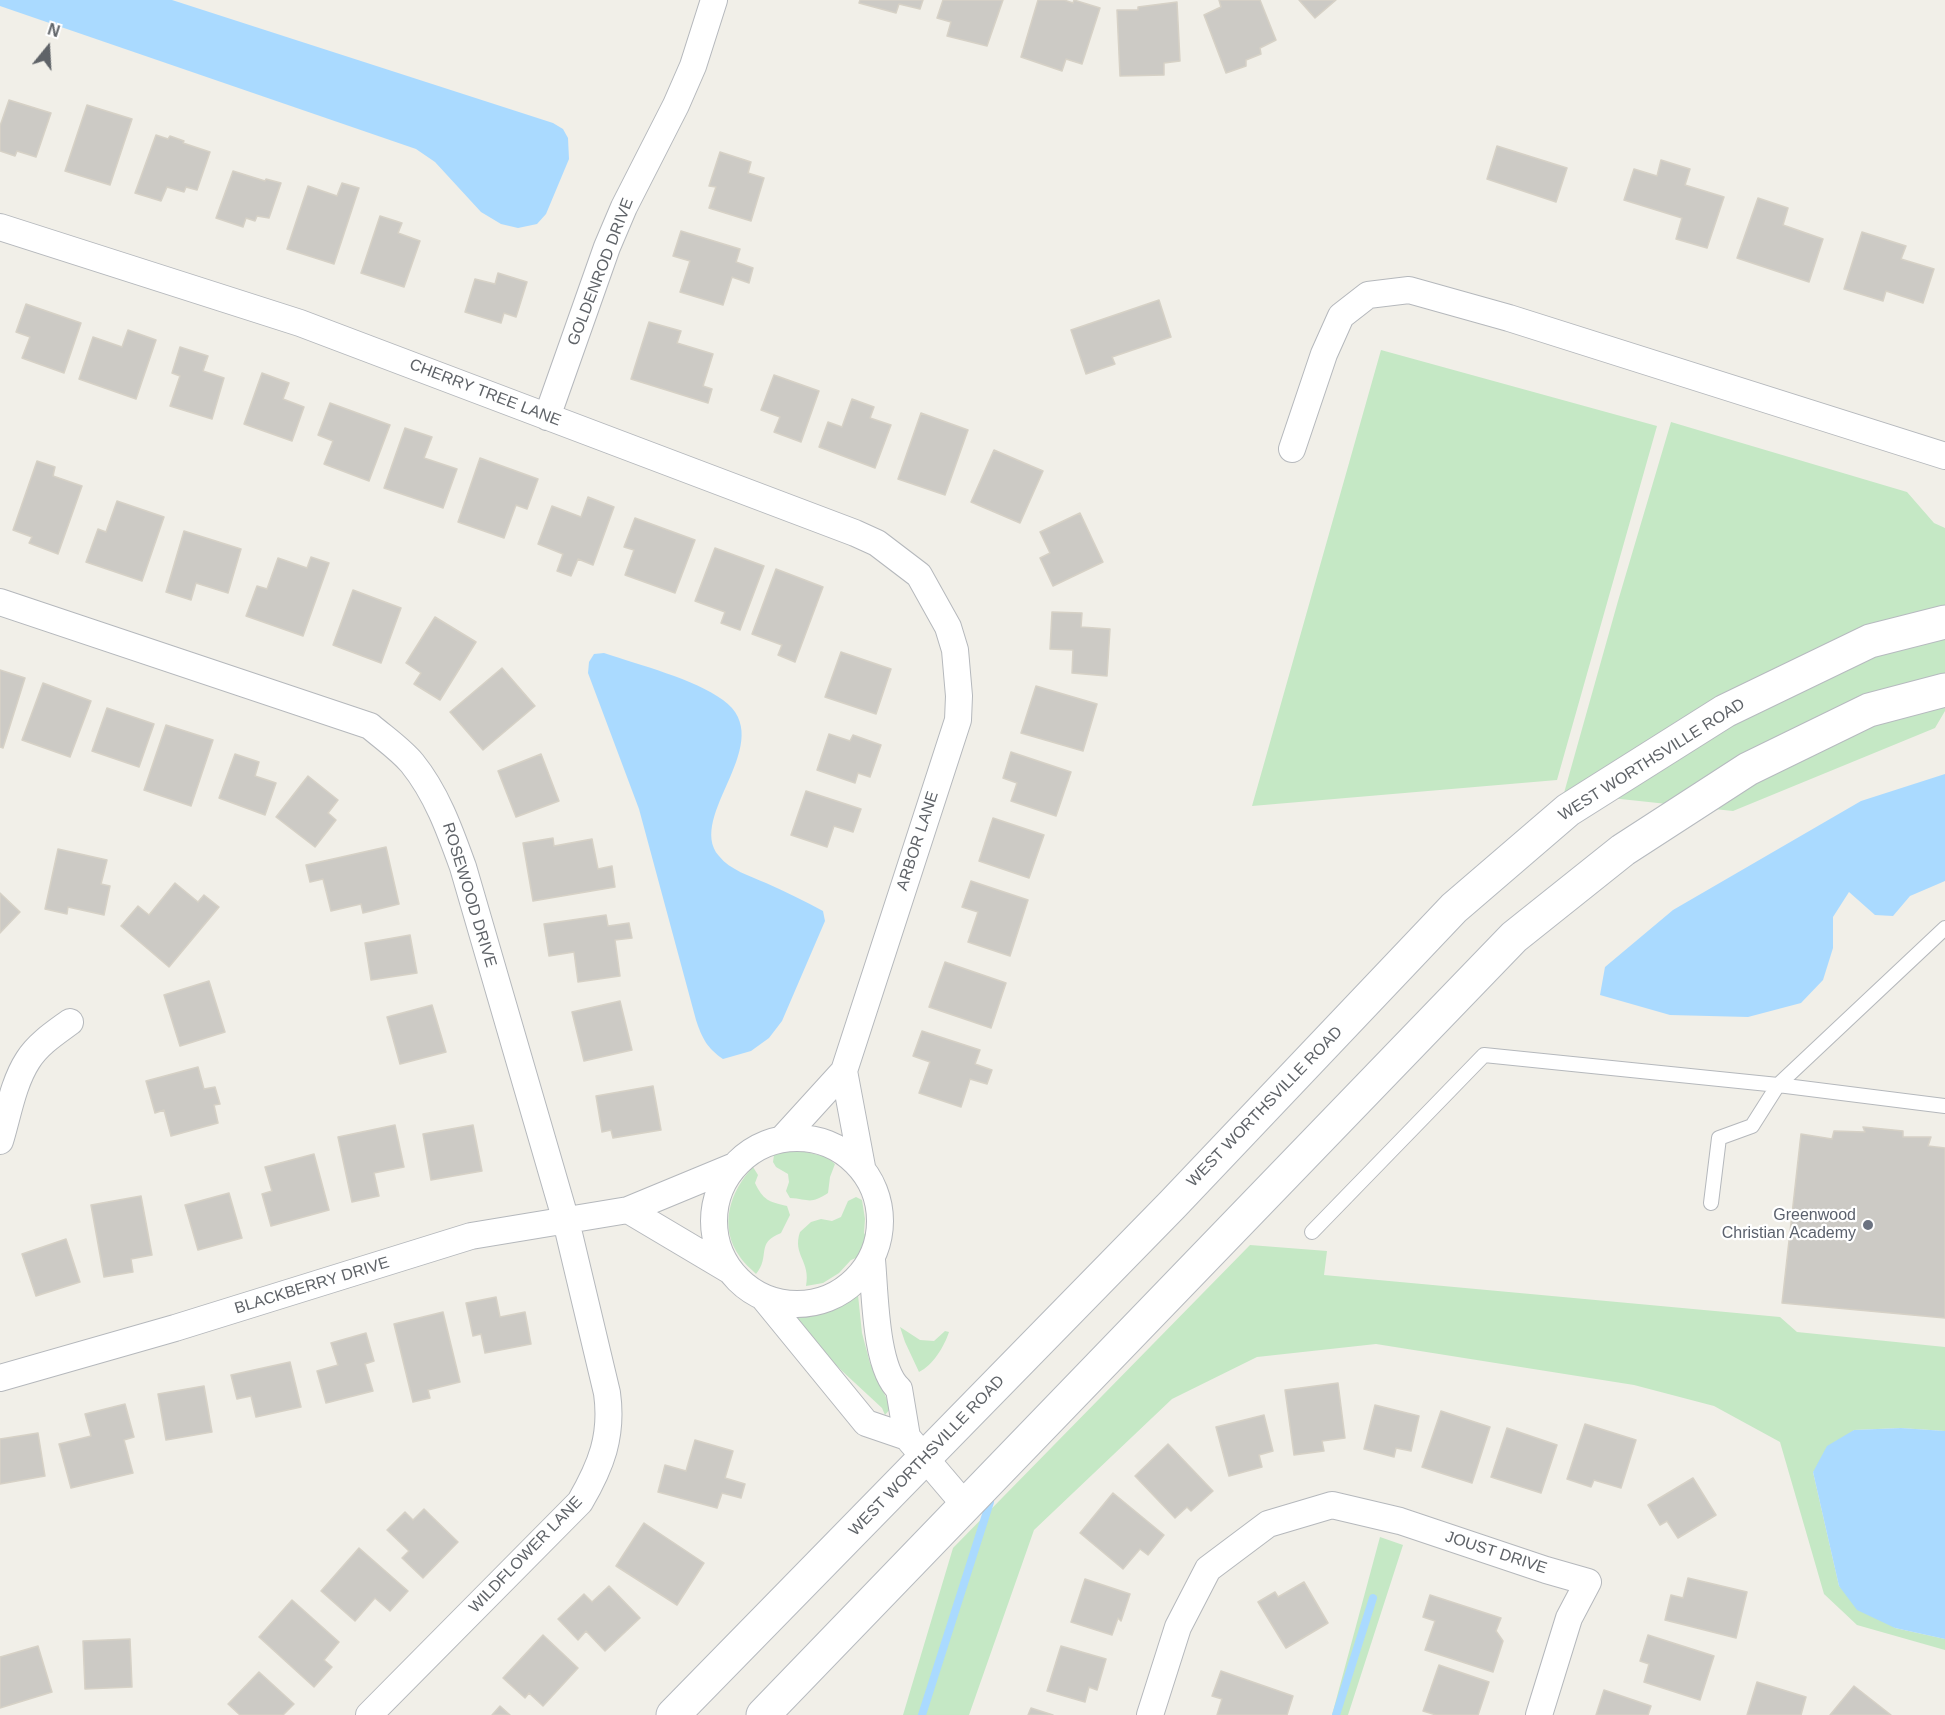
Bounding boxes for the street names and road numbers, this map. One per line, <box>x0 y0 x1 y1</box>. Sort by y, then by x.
street label: GOLDENROD DRIVE <box>564 196 638 348</box>
street label: CHERRY TREE LANE <box>407 355 563 431</box>
street label: WEST WORTHSVILLE ROAD <box>1555 695 1749 825</box>
street label: ARBOR LANE <box>893 789 943 893</box>
street label: ROSEWOOD DRIVE <box>438 820 500 970</box>
street label: WEST WORTHSVILLE ROAD <box>1183 1023 1347 1191</box>
street label: BLACKBERRY DRIVE <box>232 1253 392 1319</box>
street label: WEST WORTHSVILLE ROAD <box>845 1372 1009 1540</box>
street label: WILDFLOWER LANE <box>465 1493 587 1617</box>
street label: JOUST DRIVE <box>1443 1528 1549 1578</box>

